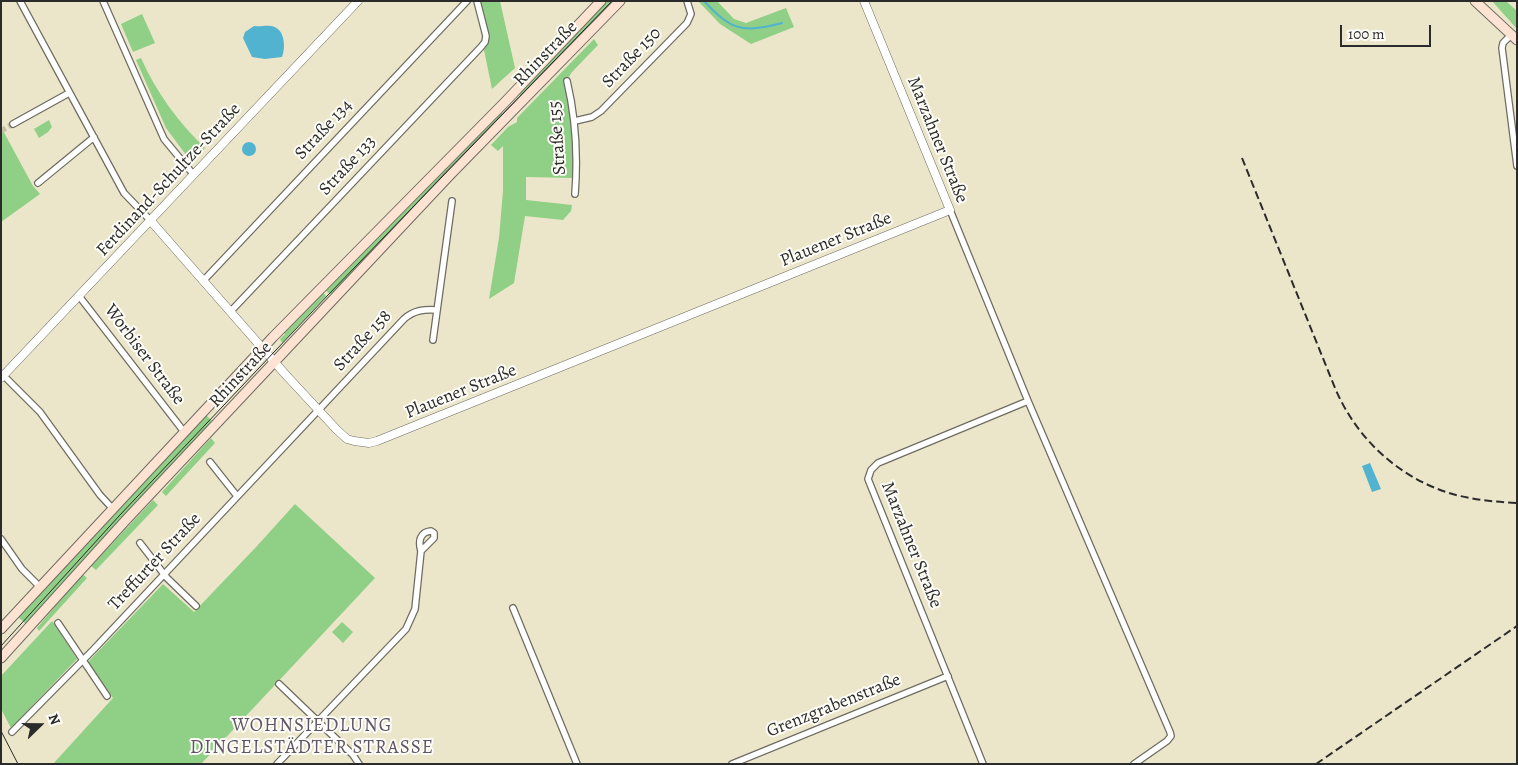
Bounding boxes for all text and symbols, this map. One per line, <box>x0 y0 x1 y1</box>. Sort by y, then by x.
scale bar <box>1343 15 1434 47</box>
street label: Rhinstraße <box>510 17 582 91</box>
street label: Straße 150 <box>598 23 666 93</box>
text: 100 m <box>1348 24 1385 44</box>
street label: Marzahner Straße <box>902 74 972 206</box>
street label: Straße 134 <box>291 95 357 165</box>
street label: Ferdinand-Schultze-Straße <box>92 99 246 261</box>
street label: Straße 155 <box>545 100 571 176</box>
street label: Straße 133 <box>315 132 381 200</box>
street label: Plauener Straße <box>777 208 895 272</box>
street label: Worbiser Straße <box>99 300 189 410</box>
street label: Straße 158 <box>329 306 397 376</box>
street label: Rhinstraße <box>205 338 277 412</box>
street label: Plauener Straße <box>402 360 520 424</box>
street label: Marzahner Straße <box>876 479 946 611</box>
street label: Treffurter Straße <box>104 509 206 615</box>
street label: Grenzgrabenstraße <box>764 669 904 743</box>
north arrow <box>15 700 65 750</box>
text: N <box>44 711 65 727</box>
district label: WOHNSIEDLUNG DINGELSTÄDTER STRASSE <box>187 715 437 759</box>

